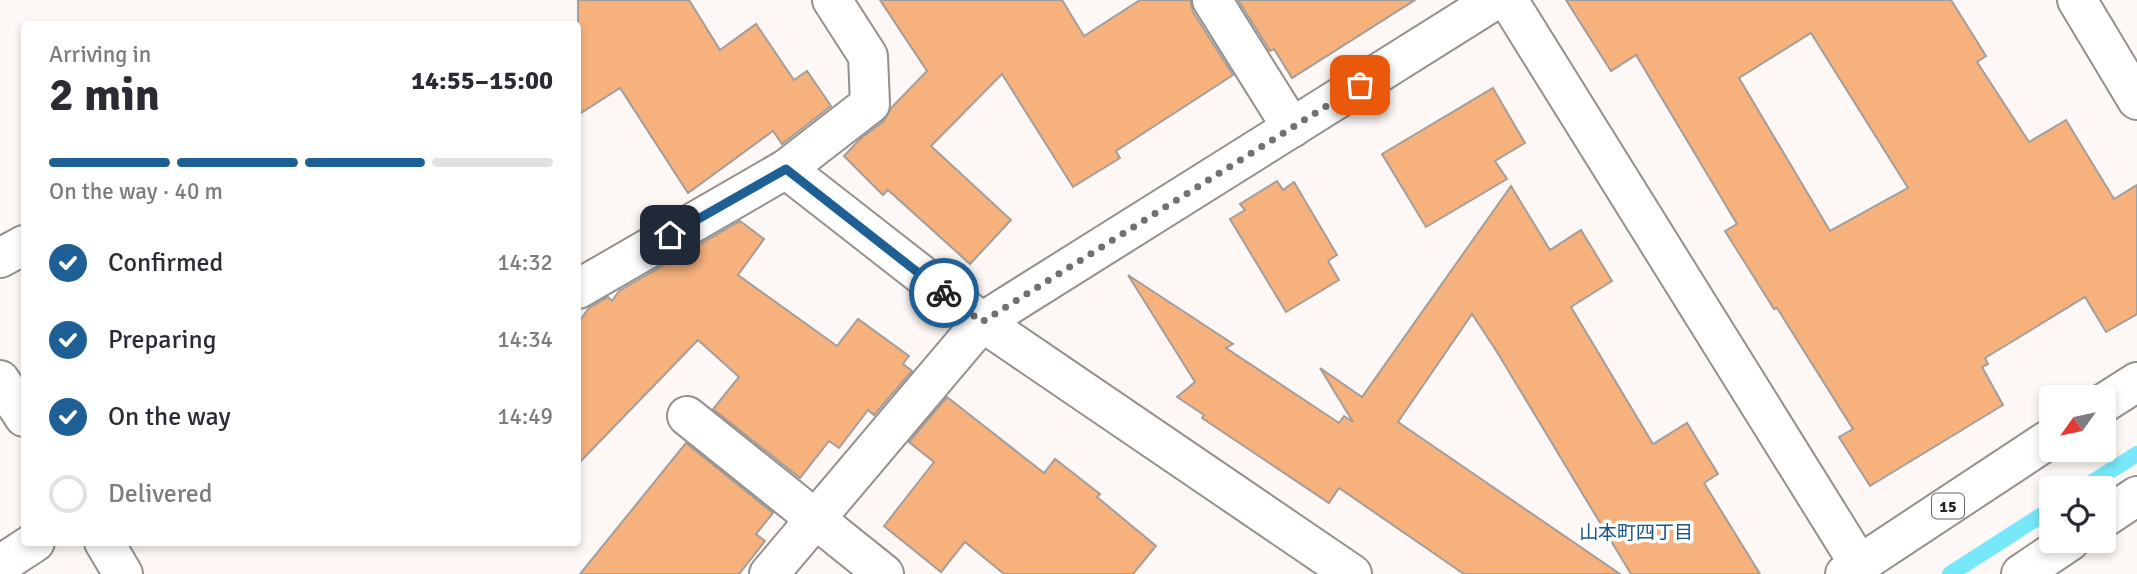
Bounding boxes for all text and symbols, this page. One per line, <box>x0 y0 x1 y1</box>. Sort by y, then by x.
text: Arriving in <box>49 40 151 69</box>
pin <box>1330 55 1390 115</box>
text: 14:55–15:00 <box>411 65 553 97</box>
icon: bag <box>1341 66 1379 104</box>
text: 2 min <box>49 67 160 123</box>
text: On the way · 40 m <box>49 177 223 206</box>
pin <box>640 205 700 265</box>
icon: home <box>651 216 689 254</box>
icon: check <box>49 244 87 282</box>
text: Confirmed <box>108 247 223 279</box>
text: 14:32 <box>497 248 553 277</box>
courier <box>909 258 979 328</box>
icon: bike <box>925 274 963 312</box>
icon: check <box>49 321 87 359</box>
text: Preparing <box>108 324 216 356</box>
text: 14:34 <box>497 325 553 354</box>
north arrow <box>2039 385 2116 462</box>
map controls <box>2039 385 2116 553</box>
icon: check <box>49 398 87 436</box>
text: On the way <box>108 401 231 433</box>
text: 14:49 <box>497 402 553 431</box>
button: locate <box>2039 476 2116 553</box>
text: Delivered <box>108 478 213 510</box>
road number: 15 <box>1932 494 1964 519</box>
district label: 山本町四丁目 <box>1579 521 1693 545</box>

